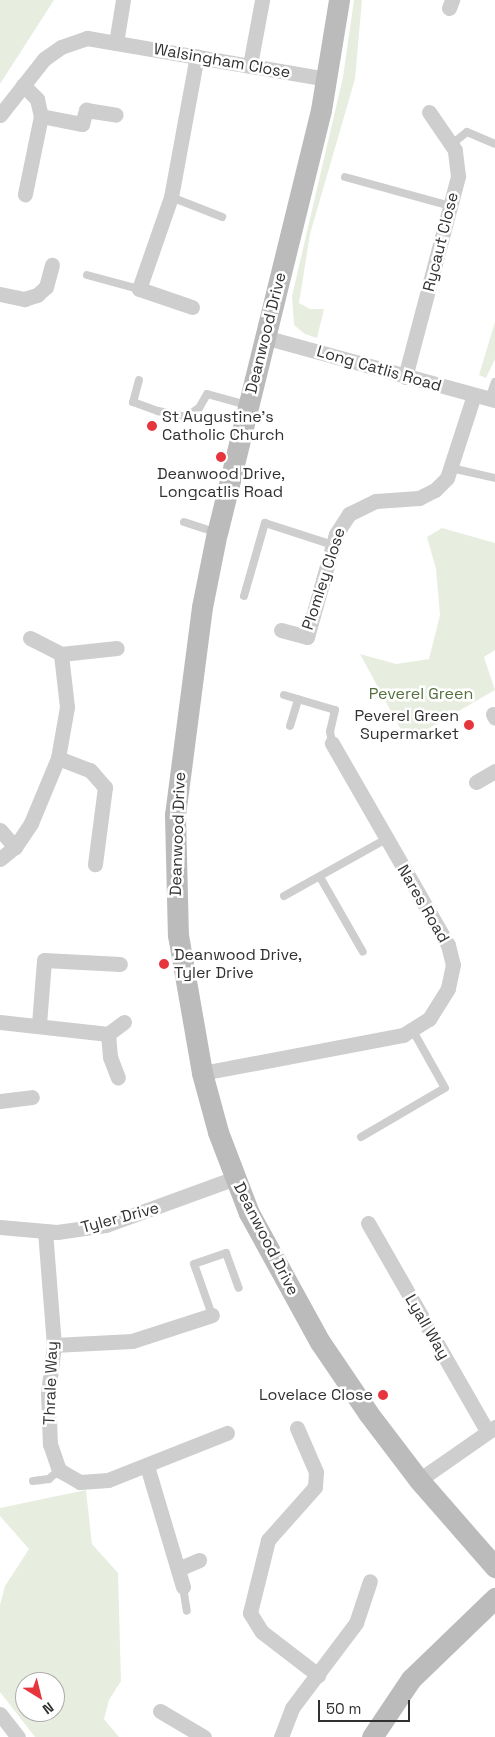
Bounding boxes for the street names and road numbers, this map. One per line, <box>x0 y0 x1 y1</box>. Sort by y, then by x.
street label: Walsingham Close <box>152 40 292 82</box>
street label: Rycaut Close <box>419 190 463 294</box>
street label: Deanwood Drive <box>242 270 290 396</box>
street label: Long Catlis Road <box>314 342 444 396</box>
street label: Plomley Close <box>298 525 350 633</box>
street label: Deanwood Drive <box>166 772 190 896</box>
street label: Nares Road <box>393 862 453 946</box>
street label: Deanwood Drive <box>229 1179 303 1299</box>
street label: Tyler Drive <box>79 1198 161 1238</box>
street label: Lyall Way <box>401 1291 453 1363</box>
street label: Thrale Way <box>40 1341 62 1425</box>

